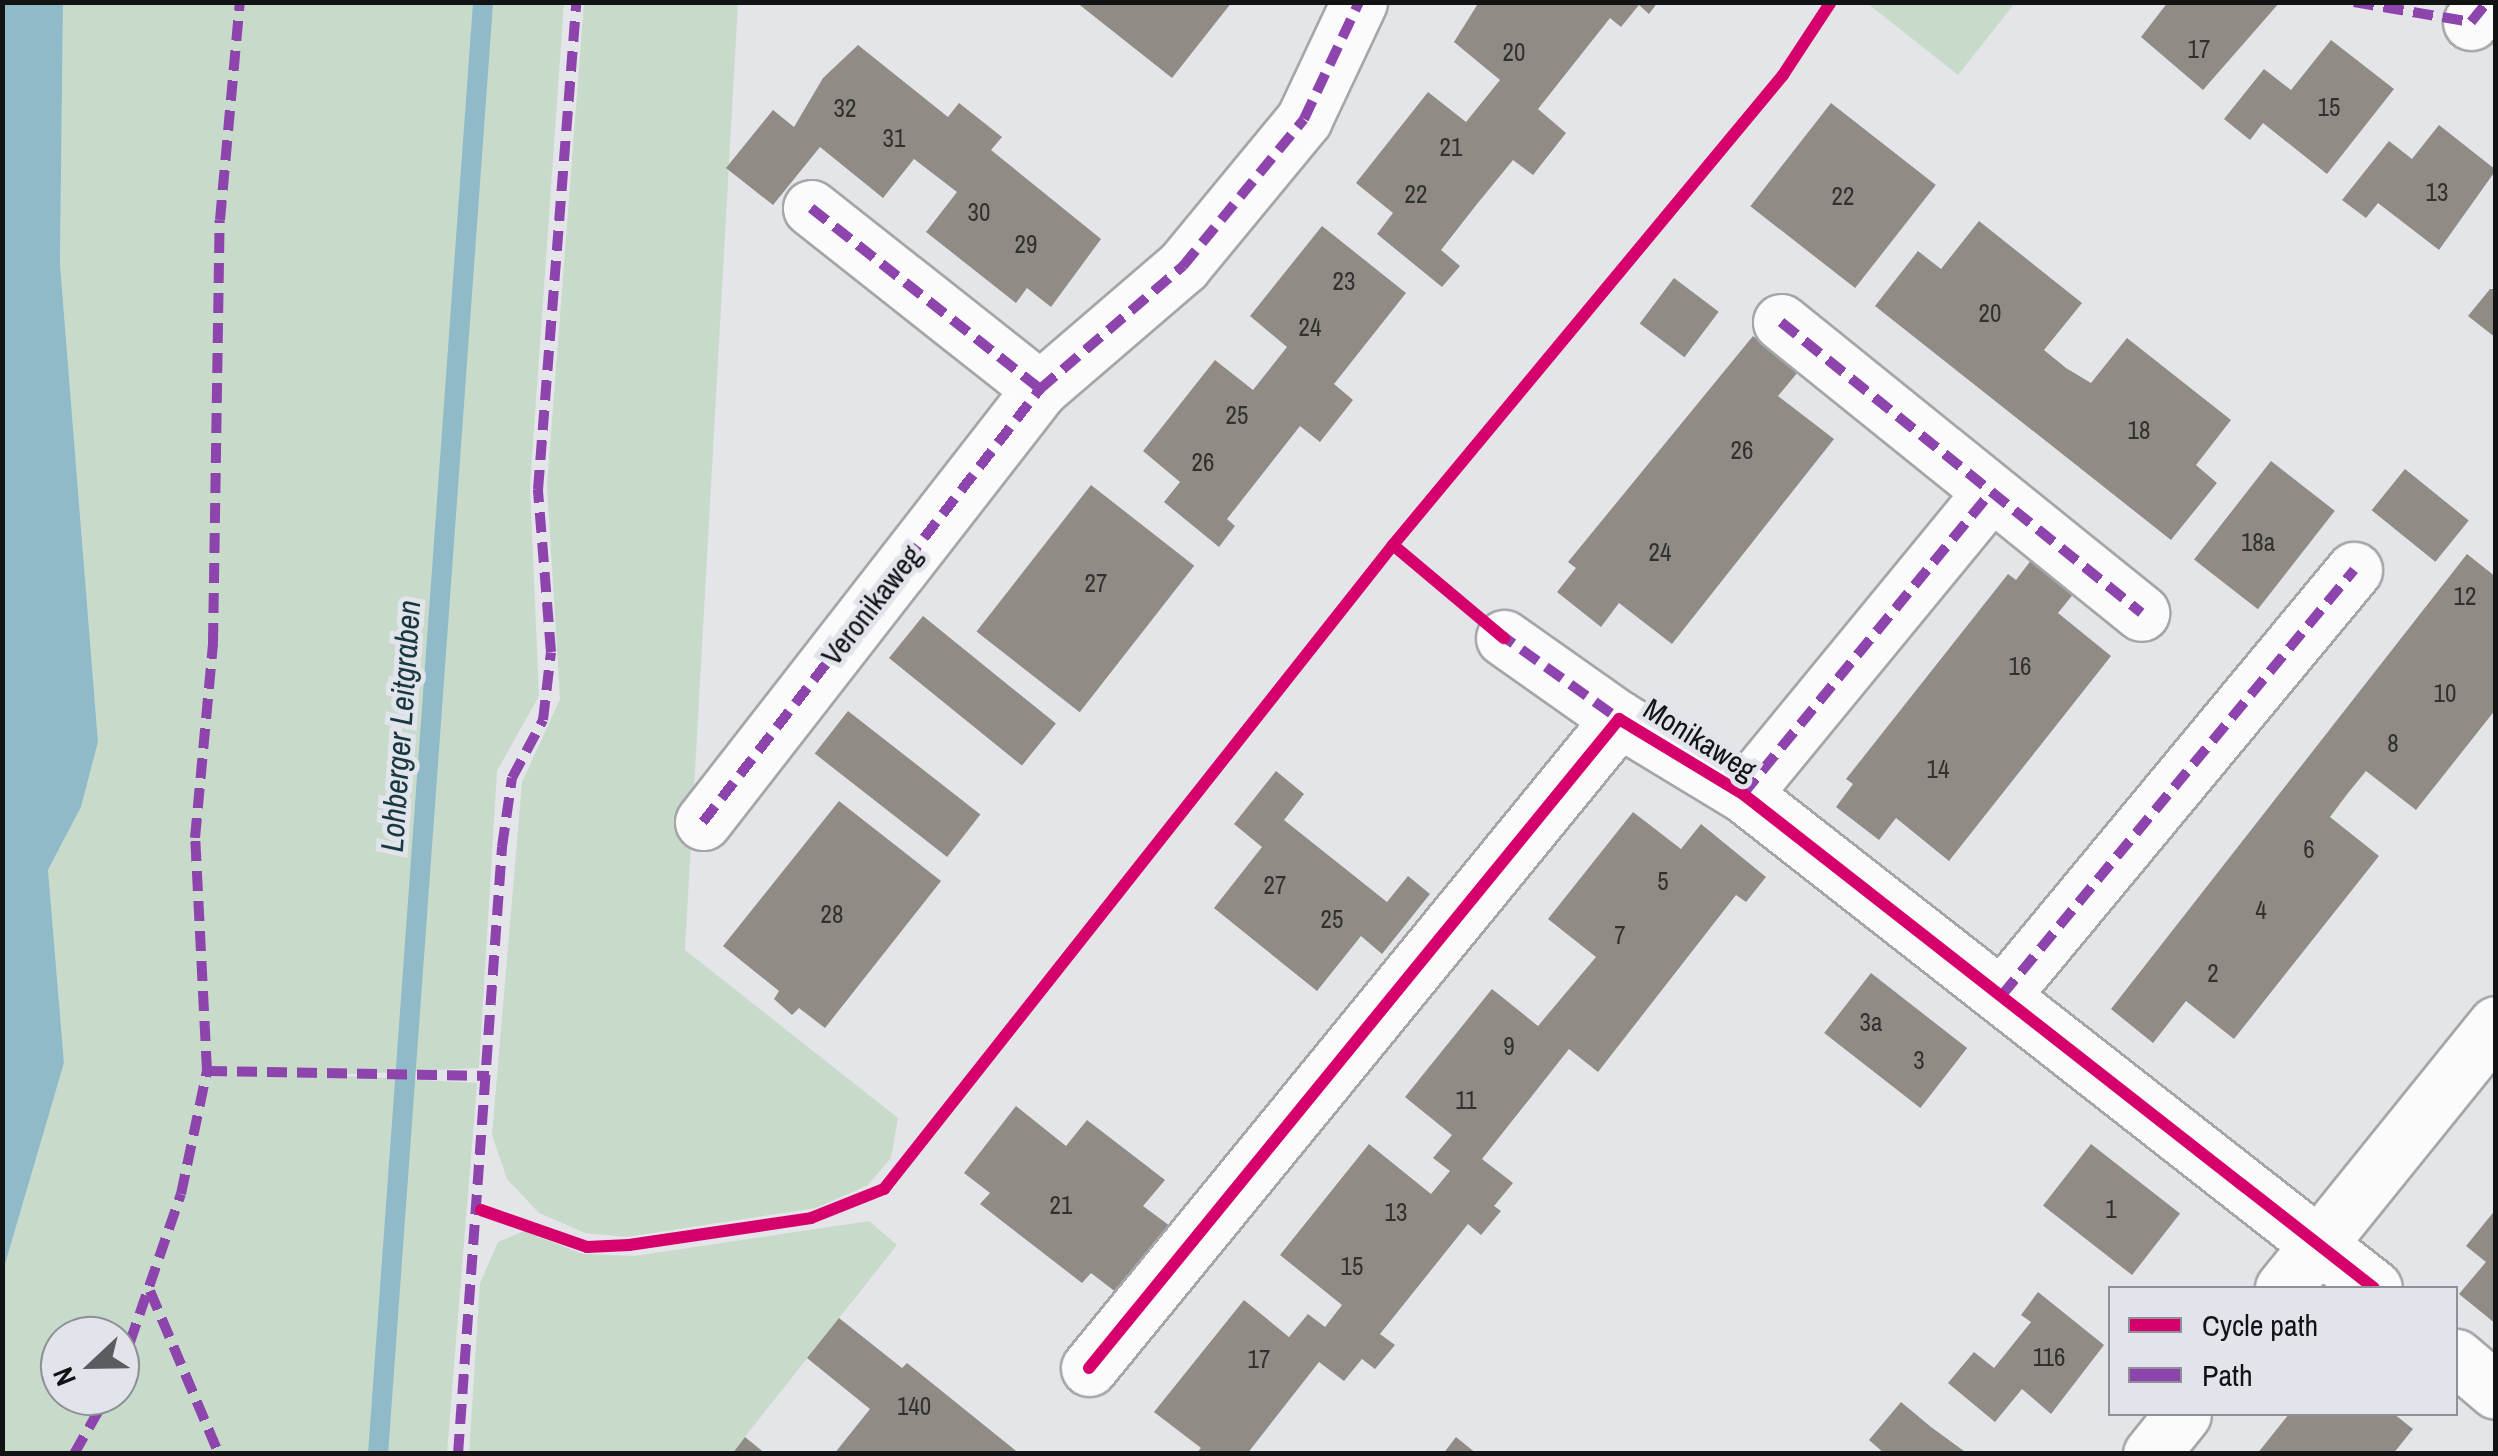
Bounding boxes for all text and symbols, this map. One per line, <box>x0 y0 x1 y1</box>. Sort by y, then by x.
house number: 17 <box>2188 34 2210 64</box>
house number: 20 <box>1503 37 1525 67</box>
house number: 15 <box>2318 92 2340 122</box>
house number: 32 <box>834 93 856 123</box>
house number: 31 <box>883 123 905 153</box>
house number: 21 <box>1440 132 1462 162</box>
house number: 13 <box>2426 177 2448 207</box>
house number: 22 <box>1405 179 1427 209</box>
house number: 22 <box>1832 181 1854 211</box>
house number: 30 <box>968 197 990 227</box>
house number: 29 <box>1015 229 1037 259</box>
house number: 23 <box>1333 266 1355 296</box>
house number: 20 <box>1979 298 2001 328</box>
house number: 24 <box>1299 312 1321 342</box>
house number: 25 <box>1226 400 1248 430</box>
house number: 18 <box>2128 415 2150 445</box>
house number: 26 <box>1731 435 1753 465</box>
house number: 26 <box>1192 447 1214 477</box>
house number: 18a <box>2241 527 2275 557</box>
house number: 24 <box>1649 537 1671 567</box>
street label: Veronikaweg <box>813 538 929 672</box>
house number: 27 <box>1085 568 1107 598</box>
house number: 12 <box>2454 581 2476 611</box>
water label: Lohberger Leitgraben <box>373 599 429 853</box>
house number: 16 <box>2009 651 2031 681</box>
house number: 10 <box>2434 678 2456 708</box>
street label: Monikaweg <box>1637 690 1763 788</box>
house number: 8 <box>2387 728 2399 758</box>
house number: 14 <box>1927 754 1949 784</box>
house number: 6 <box>2303 834 2315 864</box>
house number: 5 <box>1657 866 1669 896</box>
house number: 27 <box>1264 870 1286 900</box>
house number: 4 <box>2255 895 2267 925</box>
house number: 28 <box>821 899 843 929</box>
house number: 25 <box>1321 904 1343 934</box>
house number: 7 <box>1614 920 1626 950</box>
house number: 2 <box>2207 958 2219 988</box>
house number: 3a <box>1860 1007 1882 1037</box>
house number: 9 <box>1503 1031 1515 1061</box>
house number: 3 <box>1913 1045 1925 1075</box>
house number: 11 <box>1455 1085 1477 1115</box>
house number: 21 <box>1050 1190 1072 1220</box>
house number: 1 <box>2105 1194 2117 1224</box>
house number: 13 <box>1385 1197 1407 1227</box>
house number: 15 <box>1341 1251 1363 1281</box>
legend <box>2108 1286 2458 1416</box>
text: Cycle path <box>2202 1305 2318 1345</box>
north arrow <box>40 1316 140 1416</box>
house number: 116 <box>2033 1342 2065 1372</box>
house number: 17 <box>1248 1344 1270 1374</box>
text: Path <box>2202 1355 2253 1395</box>
text: N <box>43 1362 85 1391</box>
house number: 140 <box>897 1391 931 1421</box>

